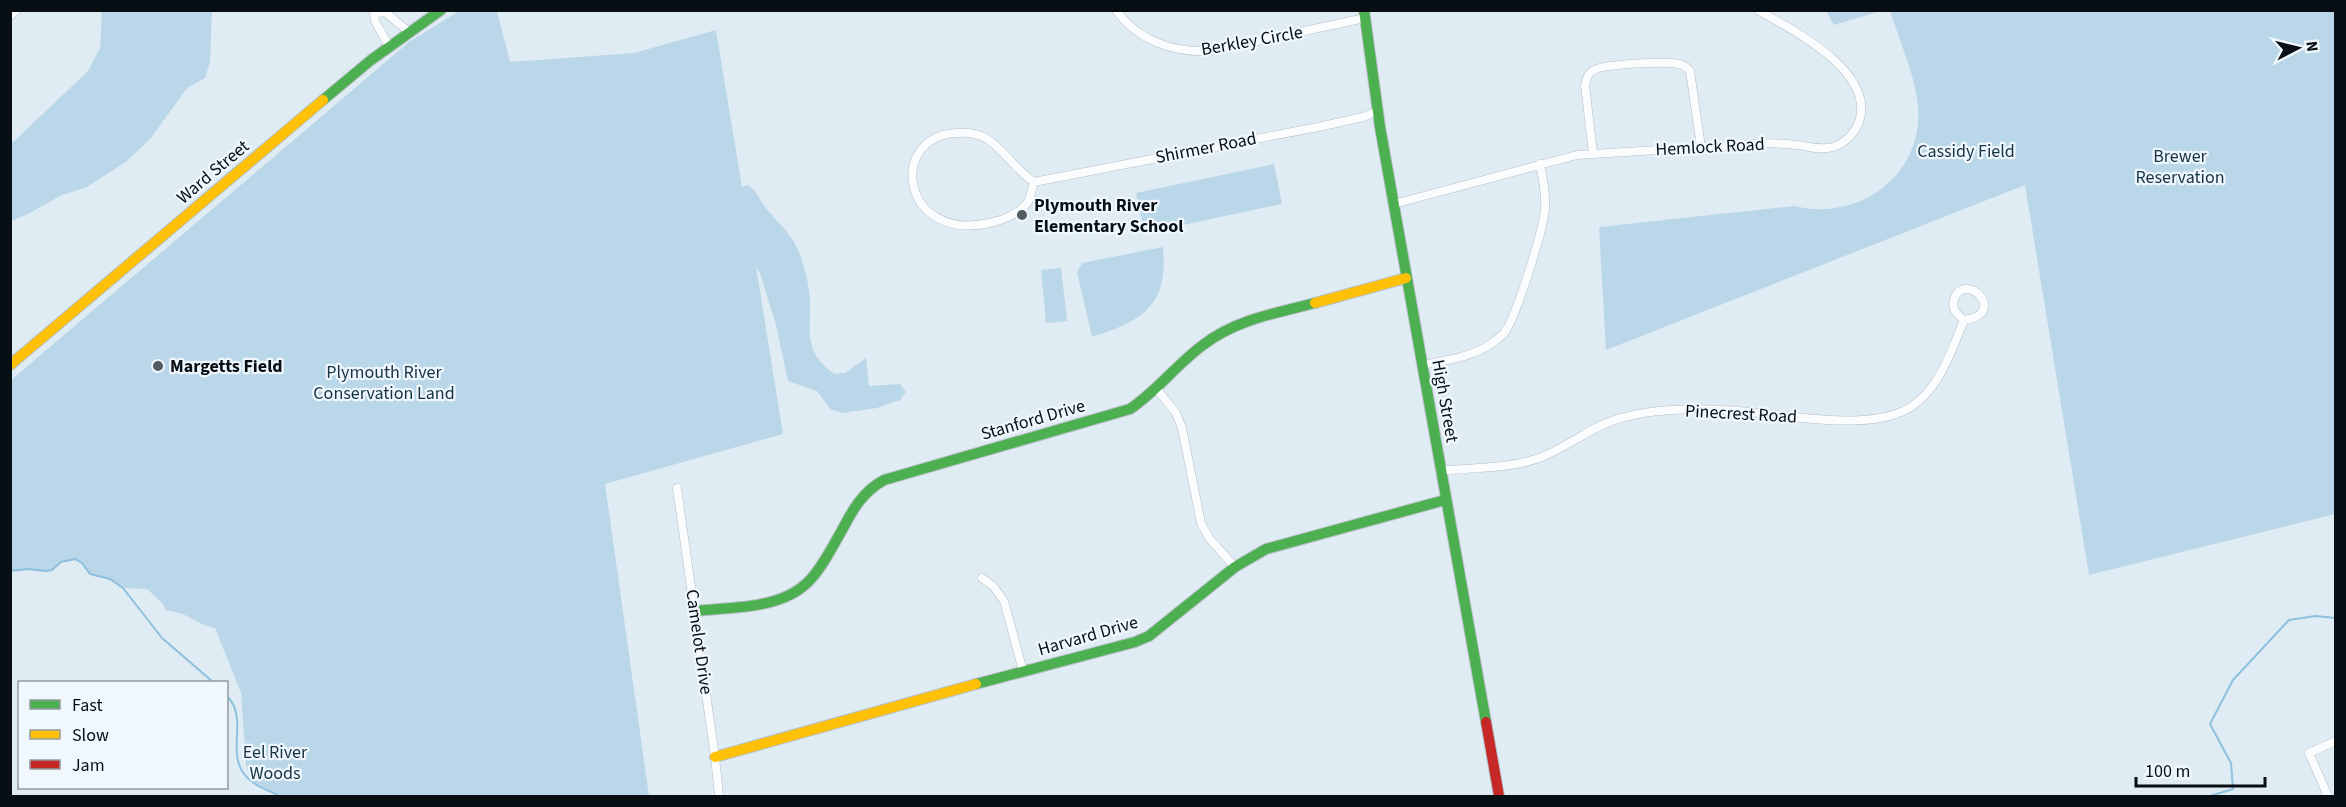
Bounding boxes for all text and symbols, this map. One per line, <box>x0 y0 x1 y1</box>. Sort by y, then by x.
north arrow <box>2268 18 2328 78</box>
street label: Berkley Circle <box>1199 20 1305 62</box>
text: N <box>2300 40 2323 53</box>
street label: Shirmer Road <box>1153 126 1259 170</box>
street label: Hemlock Road <box>1655 132 1765 162</box>
street label: Ward Street <box>171 134 255 210</box>
park label: Cassidy Field <box>1917 139 2015 164</box>
park label: Brewer Reservation <box>2135 144 2225 190</box>
place label: Plymouth River Elementary School <box>1034 193 1184 239</box>
marker: Plymouth River Elementary School <box>1015 208 1029 222</box>
place label: Margetts Field <box>170 354 283 379</box>
street label: High Street <box>1425 358 1465 444</box>
marker: Margetts Field <box>151 359 165 373</box>
park label: Plymouth River Conservation Land <box>313 360 455 406</box>
street label: Stanford Drive <box>978 393 1088 447</box>
street label: Pinecrest Road <box>1684 399 1798 429</box>
street label: Camelot Drive <box>679 588 719 696</box>
street label: Harvard Drive <box>1035 610 1141 662</box>
legend <box>18 681 228 789</box>
text: Fast <box>72 693 103 718</box>
text: Slow <box>72 723 109 748</box>
park label: Eel River Woods <box>243 740 308 786</box>
scale bar <box>2136 750 2265 788</box>
text: Jam <box>72 753 105 778</box>
text: 100 m <box>2145 759 2190 784</box>

